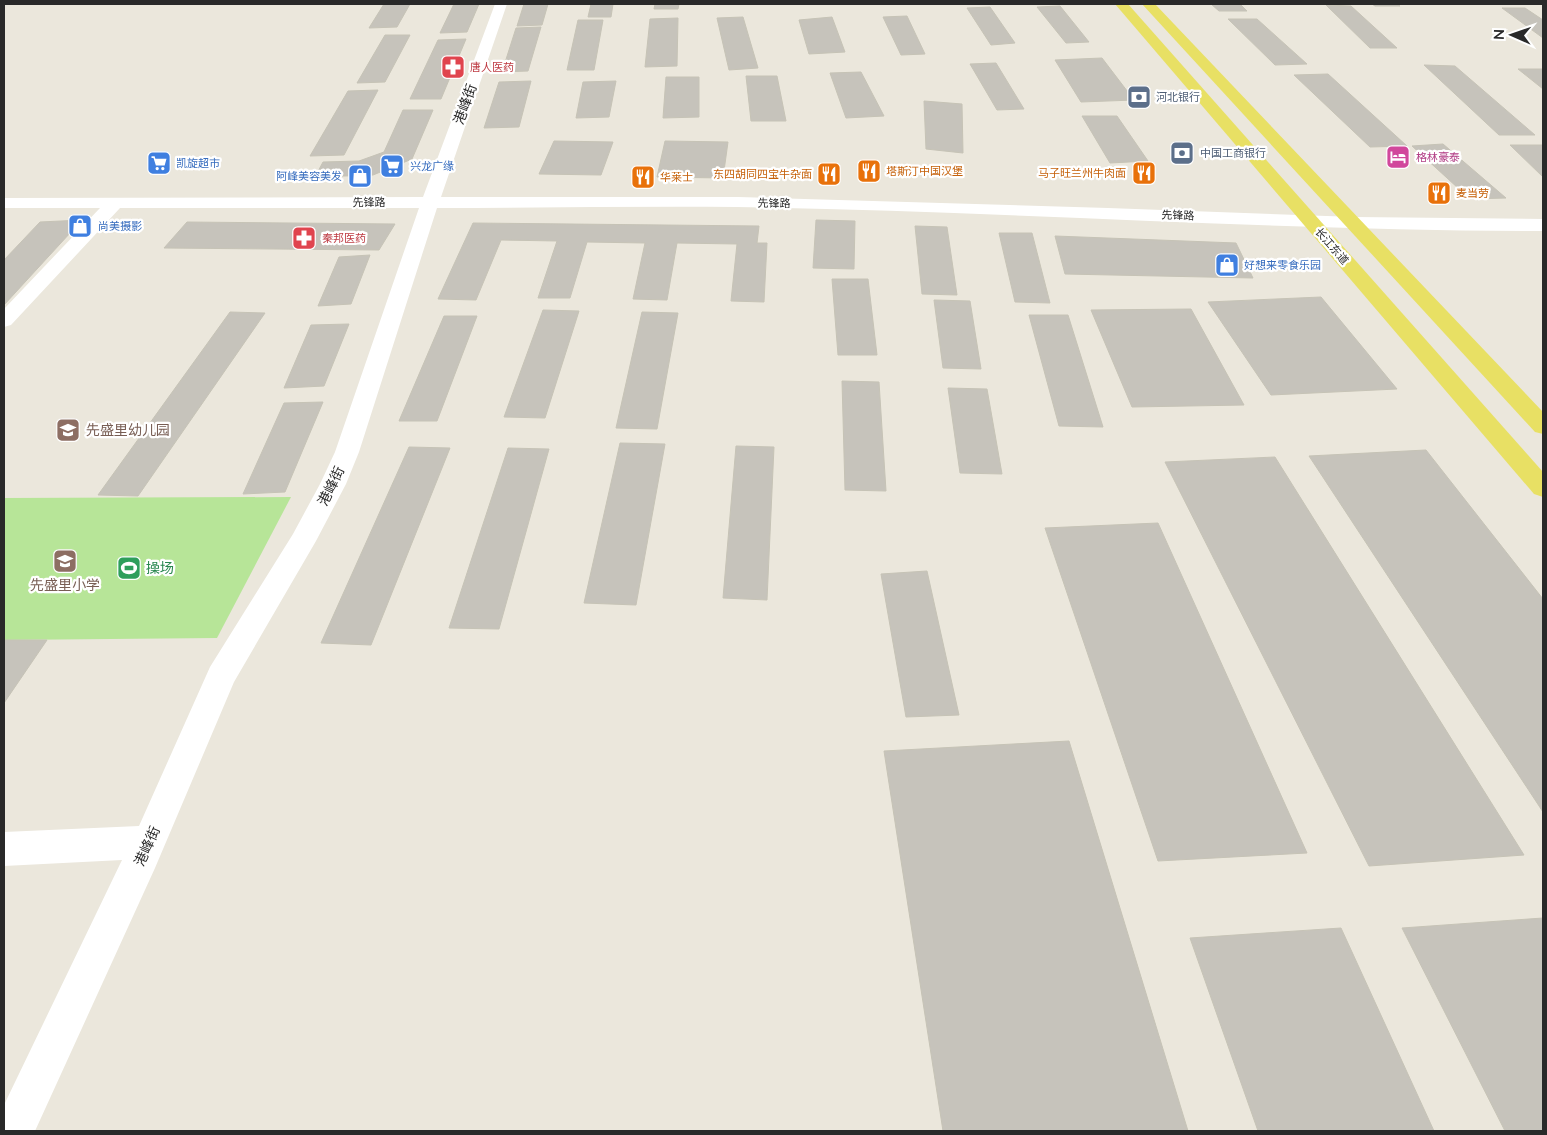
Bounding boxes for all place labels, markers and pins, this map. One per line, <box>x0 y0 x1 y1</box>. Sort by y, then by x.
pharmacy icon: 唐人医药 <box>440 54 466 80</box>
place label: 唐人医药 <box>470 60 514 73</box>
bank icon: 河北银行 <box>1126 84 1152 110</box>
place label: 河北银行 <box>1156 90 1200 103</box>
bank icon: 中国工商银行 <box>1169 140 1195 166</box>
hotel icon: 格林豪泰 <box>1385 144 1411 170</box>
place label: 中国工商银行 <box>1200 146 1266 159</box>
supermarket icon: 凯旋超市 <box>146 150 172 176</box>
place label: 格林豪泰 <box>1416 150 1460 163</box>
supermarket icon: 兴龙广缘 <box>379 153 405 179</box>
place label: 凯旋超市 <box>176 156 220 169</box>
restaurant icon: 塔斯汀中国汉堡 <box>856 158 882 184</box>
place label: 兴龙广缘 <box>410 159 454 172</box>
restaurant icon: 马子旺兰州牛肉面 <box>1131 160 1157 186</box>
restaurant icon: 东四胡同四宝牛杂面 <box>816 161 842 187</box>
shop icon: 阿峰美容美发 <box>347 163 373 189</box>
restaurant icon: 华莱士 <box>630 164 656 190</box>
place label: 塔斯汀中国汉堡 <box>886 164 963 177</box>
place label: 马子旺兰州牛肉面 <box>1038 166 1126 179</box>
place label: 东四胡同四宝牛杂面 <box>713 167 812 180</box>
place label: 阿峰美容美发 <box>276 169 342 182</box>
place label: 华莱士 <box>660 170 693 183</box>
restaurant icon: 麦当劳 <box>1426 180 1452 206</box>
place label: 麦当劳 <box>1456 186 1489 199</box>
shop icon: 尚美摄影 <box>67 213 93 239</box>
place label: 尚美摄影 <box>98 219 142 232</box>
pharmacy icon: 秦邦医药 <box>291 225 317 251</box>
place label: 秦邦医药 <box>322 231 366 244</box>
shop icon: 好想来零食乐园 <box>1214 252 1240 278</box>
place label: 好想来零食乐园 <box>1244 258 1321 271</box>
school or university icon: 先盛里幼儿园 <box>55 417 81 443</box>
place label: 先盛里幼儿园 <box>86 421 170 438</box>
school or university icon: 先盛里小学 <box>52 548 78 574</box>
sports icon: 操场 <box>116 555 142 581</box>
place label: 操场 <box>146 559 174 576</box>
place label: 先盛里小学 <box>30 576 100 593</box>

